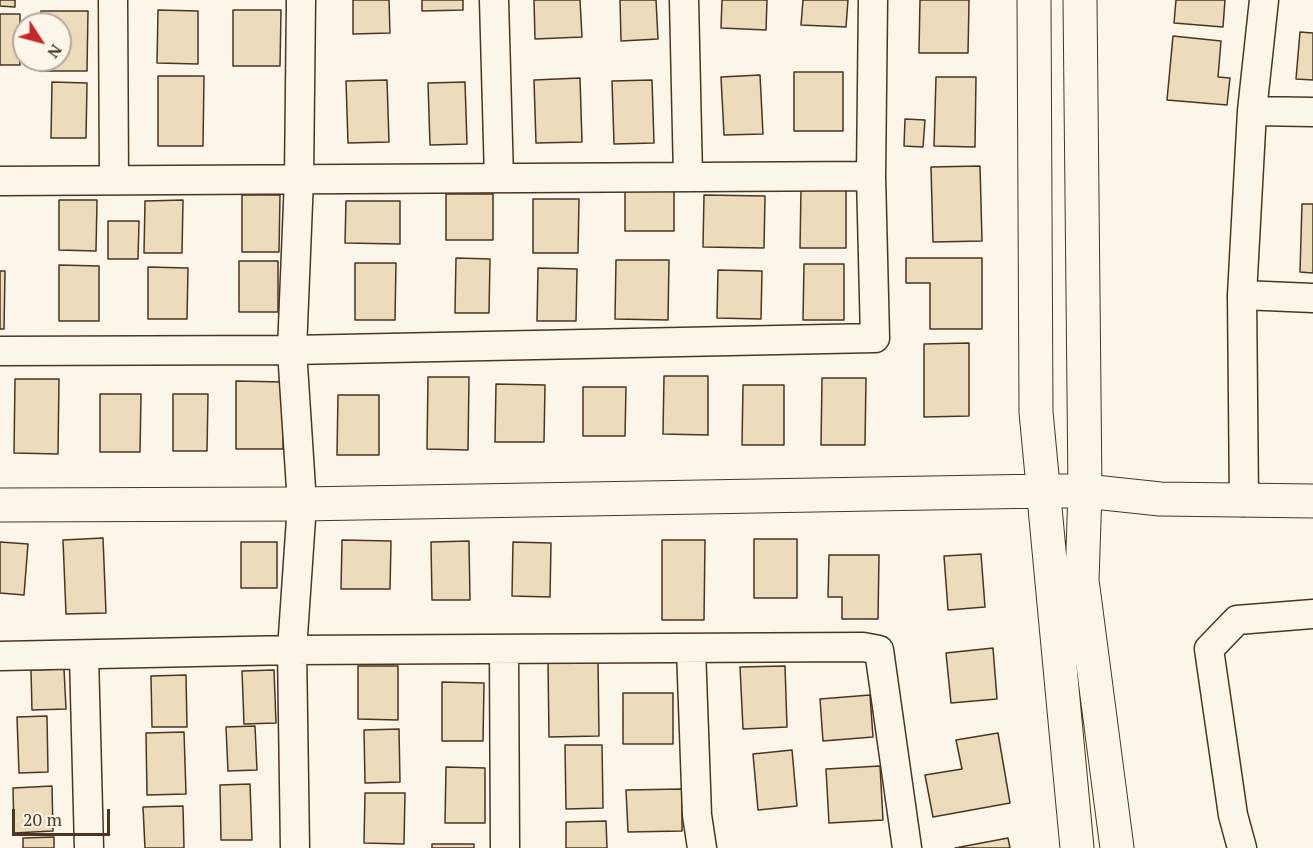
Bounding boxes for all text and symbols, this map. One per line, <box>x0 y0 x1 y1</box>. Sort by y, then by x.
north arrow <box>12 12 72 72</box>
text: N <box>42 40 67 63</box>
scale bar <box>15 797 112 835</box>
text: 20 m <box>23 807 62 831</box>

